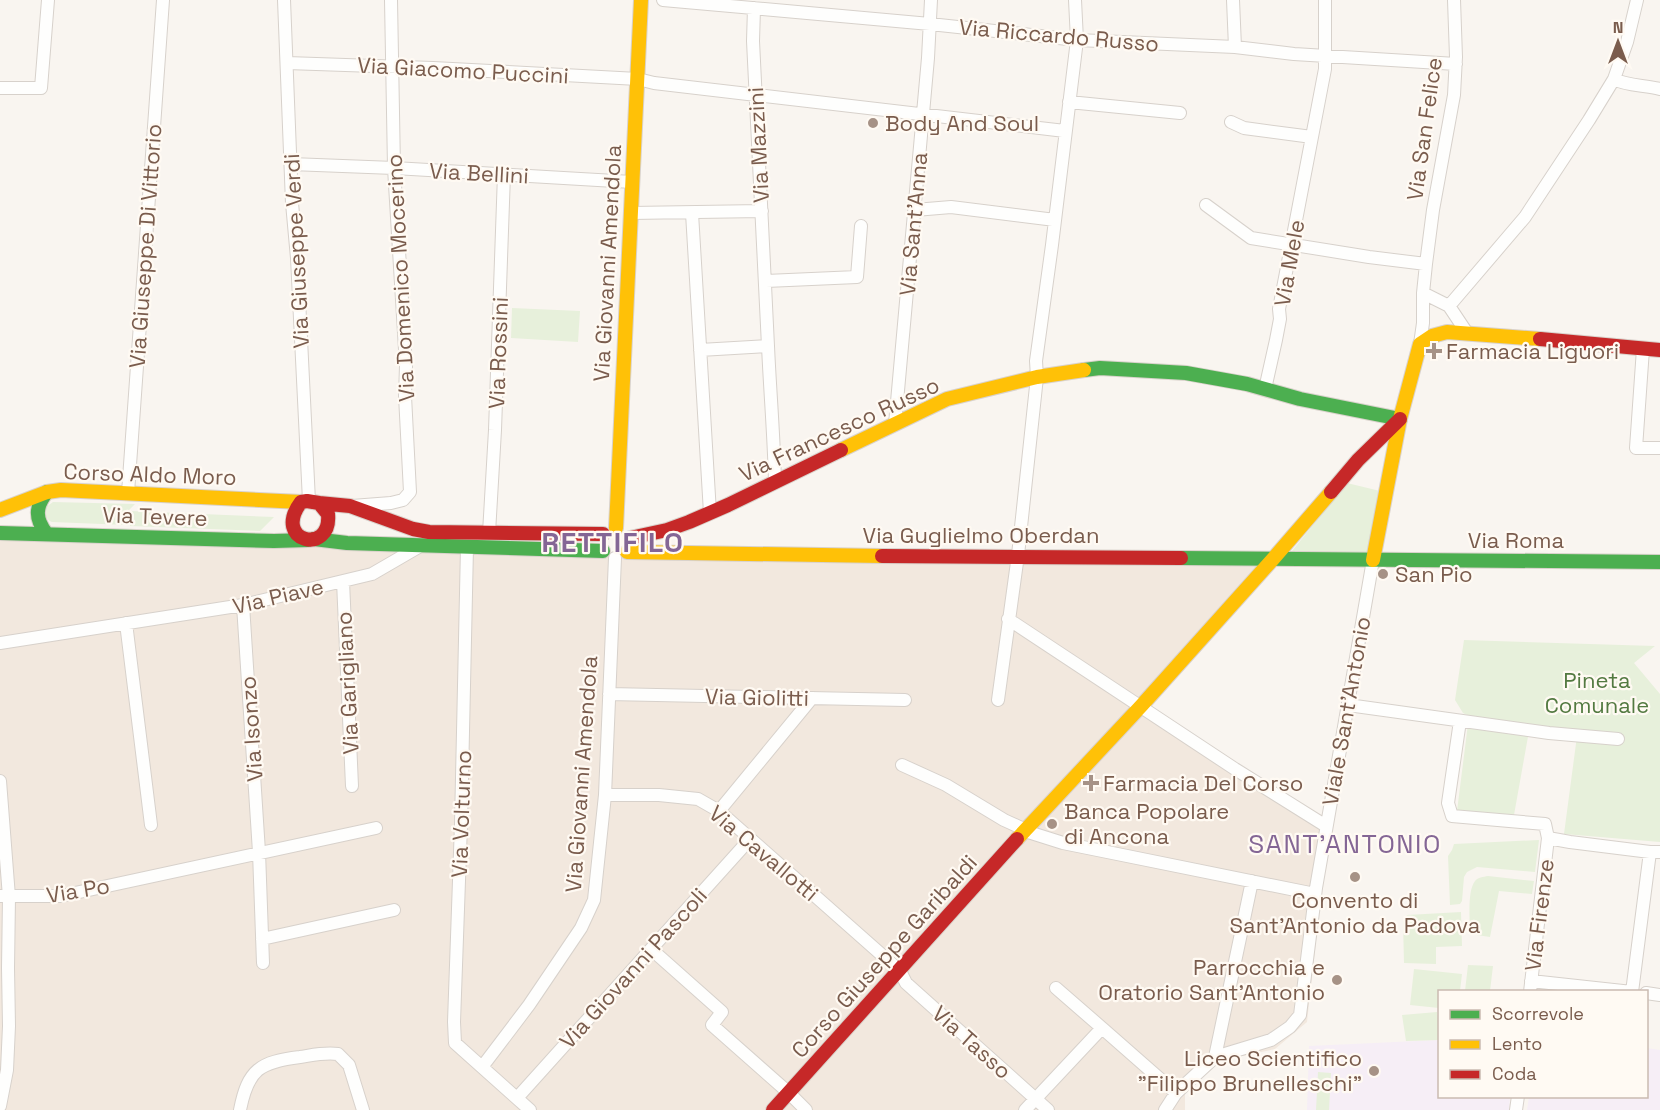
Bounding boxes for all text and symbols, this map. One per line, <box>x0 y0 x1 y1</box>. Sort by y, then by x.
street label: Via Riccardo Russo <box>958 12 1160 58</box>
north arrow <box>1588 12 1648 72</box>
text: N <box>1613 17 1623 38</box>
street label: Via Giacomo Puccini <box>357 50 569 90</box>
street label: Via San Felice <box>1400 56 1448 202</box>
street label: Via Mazzini <box>741 86 775 204</box>
place label: Body And Soul <box>885 109 1039 137</box>
marker: Body And Soul <box>866 116 880 130</box>
street label: Via Giuseppe Di Vittorio <box>122 123 168 369</box>
street label: Via Giovanni Amendola <box>587 143 627 382</box>
street label: Via Sant'Anna <box>893 151 933 297</box>
street label: Via Giuseppe Verdi <box>277 153 315 349</box>
street label: Via Domenico Mocerino <box>380 153 420 403</box>
street label: Via Bellini <box>428 156 530 190</box>
street label: Via Mele <box>1268 217 1310 309</box>
street label: Via Rossini <box>482 296 514 410</box>
place label: Farmacia Liguori <box>1446 337 1619 365</box>
marker: Farmacia Liguori <box>1427 344 1441 358</box>
street label: Via Francesco Russo <box>734 370 944 488</box>
street label: Corso Aldo Moro <box>63 457 237 491</box>
street label: Via Tevere <box>102 500 208 532</box>
street label: Via Guglielmo Oberdan <box>863 521 1099 549</box>
district label: RETTIFILO <box>542 524 684 560</box>
street label: Via Roma <box>1468 526 1565 554</box>
place label: San Pio <box>1395 560 1472 588</box>
marker: San Pio <box>1376 567 1390 581</box>
street label: Via Piave <box>230 572 326 620</box>
street label: Via Garigliano <box>329 611 365 755</box>
street label: Viale Sant'Antonio <box>1316 614 1376 808</box>
street label: Via Giovanni Amendola <box>559 654 603 893</box>
park label: Pineta Comunale <box>1545 666 1649 719</box>
street label: Via Isonzo <box>233 675 269 783</box>
street label: Via Giolitti <box>705 682 809 712</box>
street label: Via Volturno <box>445 750 477 878</box>
place label: Farmacia Del Corso <box>1103 769 1303 797</box>
marker: Farmacia Del Corso <box>1084 776 1098 790</box>
place label: Banca Popolare di Ancona <box>1064 797 1229 850</box>
street label: Via Cavallotti <box>703 799 825 907</box>
marker: Banca Popolare di Ancona <box>1045 817 1059 831</box>
district label: SANT'ANTONIO <box>1248 827 1442 861</box>
street label: Corso Giuseppe Garibaldi <box>785 848 983 1064</box>
street label: Via Firenze <box>1518 857 1560 973</box>
marker: Convento di Sant'Antonio da Padova <box>1348 870 1362 884</box>
street label: Via Po <box>44 871 112 909</box>
street label: Via Giovanni Pascoli <box>553 882 713 1054</box>
place label: Convento di Sant'Antonio da Padova <box>1230 886 1481 939</box>
place label: Parrocchia e Oratorio Sant'Antonio <box>1098 953 1325 1006</box>
marker: Parrocchia e Oratorio Sant'Antonio <box>1330 973 1344 987</box>
legend <box>1438 990 1648 1098</box>
street label: Via Tasso <box>927 999 1017 1085</box>
text: Scorrevole <box>1492 1002 1584 1025</box>
text: Lento <box>1492 1032 1542 1055</box>
place label: Liceo Scientifico "Filippo Brunelleschi" <box>1137 1044 1362 1097</box>
text: Coda <box>1492 1062 1537 1085</box>
marker: Liceo Scientifico "Filippo Brunelleschi" <box>1367 1064 1381 1078</box>

